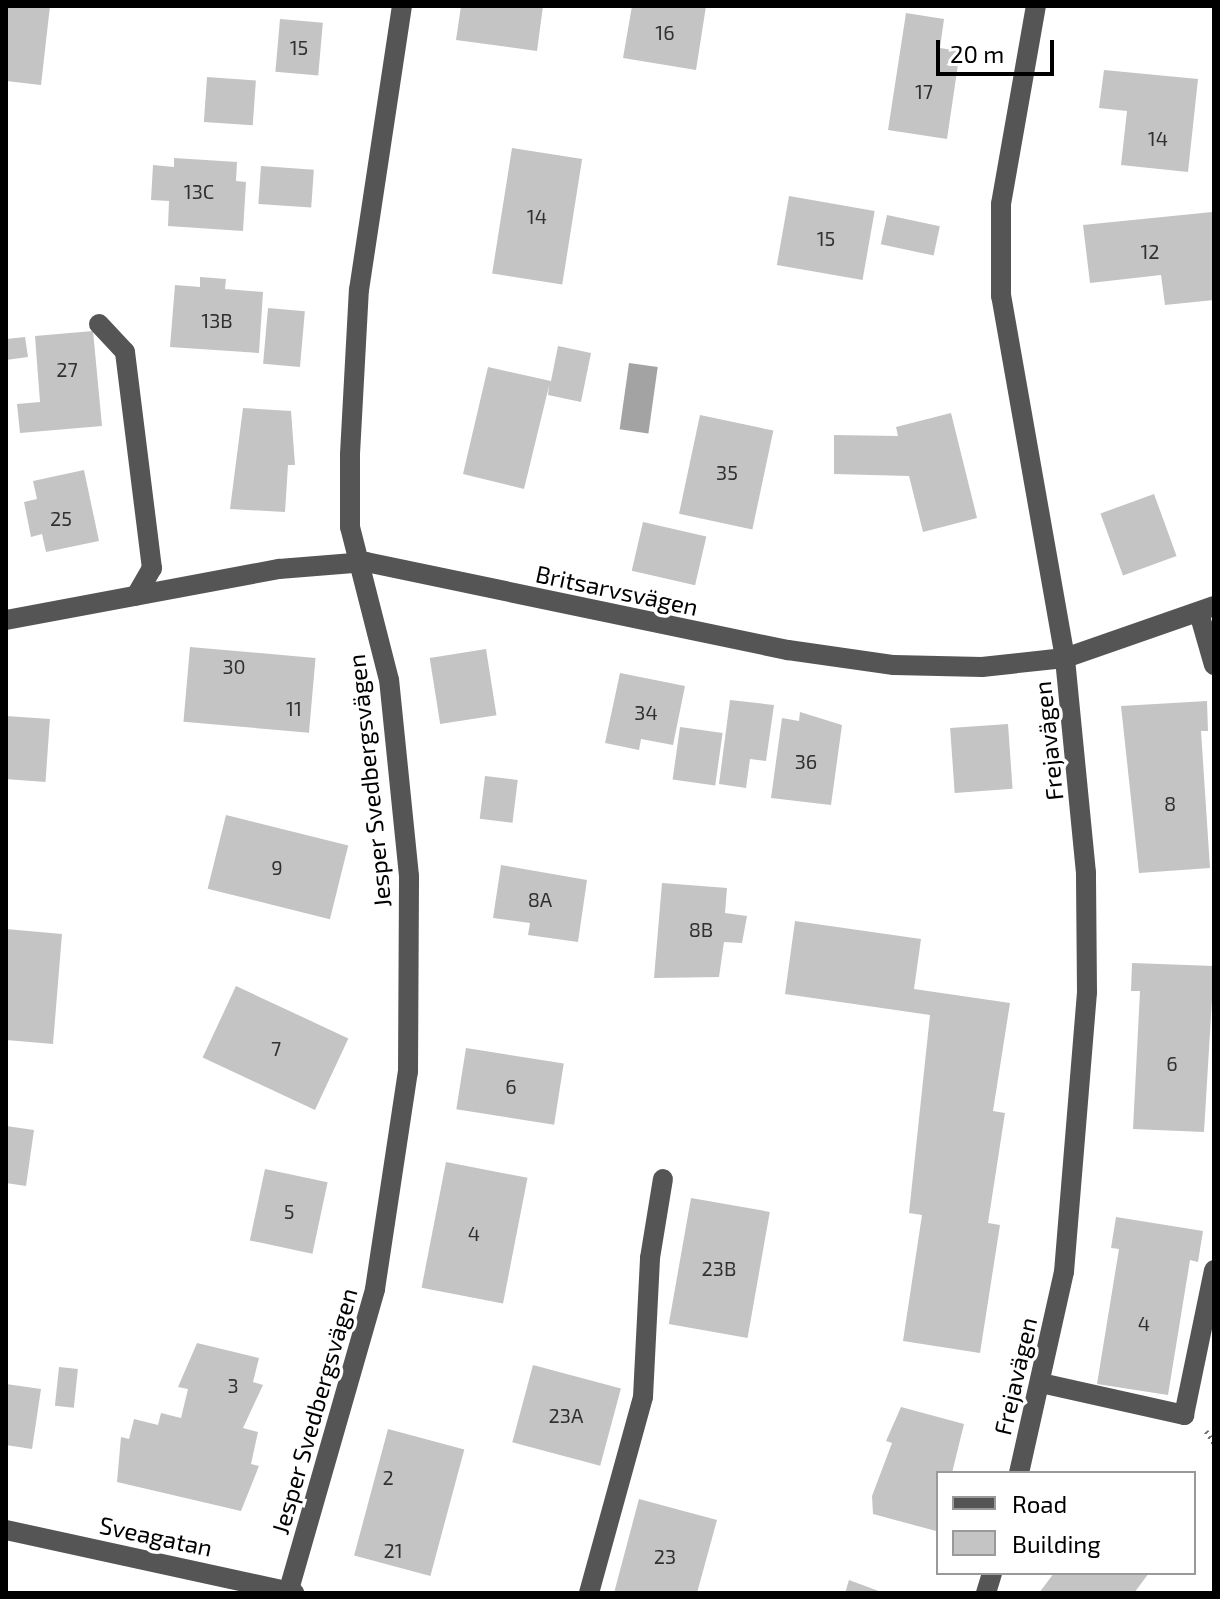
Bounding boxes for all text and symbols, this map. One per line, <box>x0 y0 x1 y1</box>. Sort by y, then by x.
house number: 16 <box>655 20 675 44</box>
scale bar <box>940 24 1058 74</box>
house number: 15 <box>290 35 308 59</box>
text: 20 m <box>950 39 1004 68</box>
house number: 17 <box>915 79 933 103</box>
house number: 14 <box>1148 126 1168 150</box>
house number: 13C <box>184 179 214 203</box>
house number: 14 <box>527 204 547 228</box>
house number: 15 <box>817 226 835 250</box>
house number: 12 <box>1140 239 1160 263</box>
house number: 13B <box>201 308 233 332</box>
house number: 27 <box>56 357 78 381</box>
house number: 35 <box>716 460 738 484</box>
house number: 25 <box>50 506 72 530</box>
street label: Britsarvsvägen <box>533 559 701 621</box>
street label: Jesper Svedbergsvägen <box>341 653 397 909</box>
house number: 30 <box>222 654 246 678</box>
street label: Frejavägen <box>1027 680 1069 802</box>
house number: 11 <box>286 696 302 720</box>
house number: 34 <box>634 700 658 724</box>
house number: 36 <box>795 749 817 773</box>
house number: 8 <box>1164 791 1176 815</box>
house number: 9 <box>271 855 283 879</box>
house number: 8A <box>528 887 552 911</box>
house number: 8B <box>689 917 713 941</box>
house number: 7 <box>271 1036 281 1060</box>
house number: 6 <box>1166 1051 1178 1075</box>
house number: 6 <box>505 1074 517 1098</box>
house number: 5 <box>284 1199 294 1223</box>
house number: 4 <box>468 1221 480 1245</box>
house number: 23B <box>702 1256 736 1280</box>
street label: Jesper Svedbergsvägen <box>265 1284 363 1538</box>
house number: 4 <box>1138 1311 1150 1335</box>
street label: Frejavägen <box>987 1314 1043 1438</box>
house number: 3 <box>227 1373 239 1397</box>
house number: 23A <box>549 1403 583 1427</box>
house number: 2 <box>382 1465 394 1489</box>
legend <box>936 1471 1196 1575</box>
text: Road <box>1012 1489 1067 1518</box>
street label: Sveagatan <box>97 1510 215 1562</box>
text: Building <box>1012 1529 1101 1558</box>
house number: 21 <box>383 1538 403 1562</box>
house number: 23 <box>654 1544 676 1568</box>

